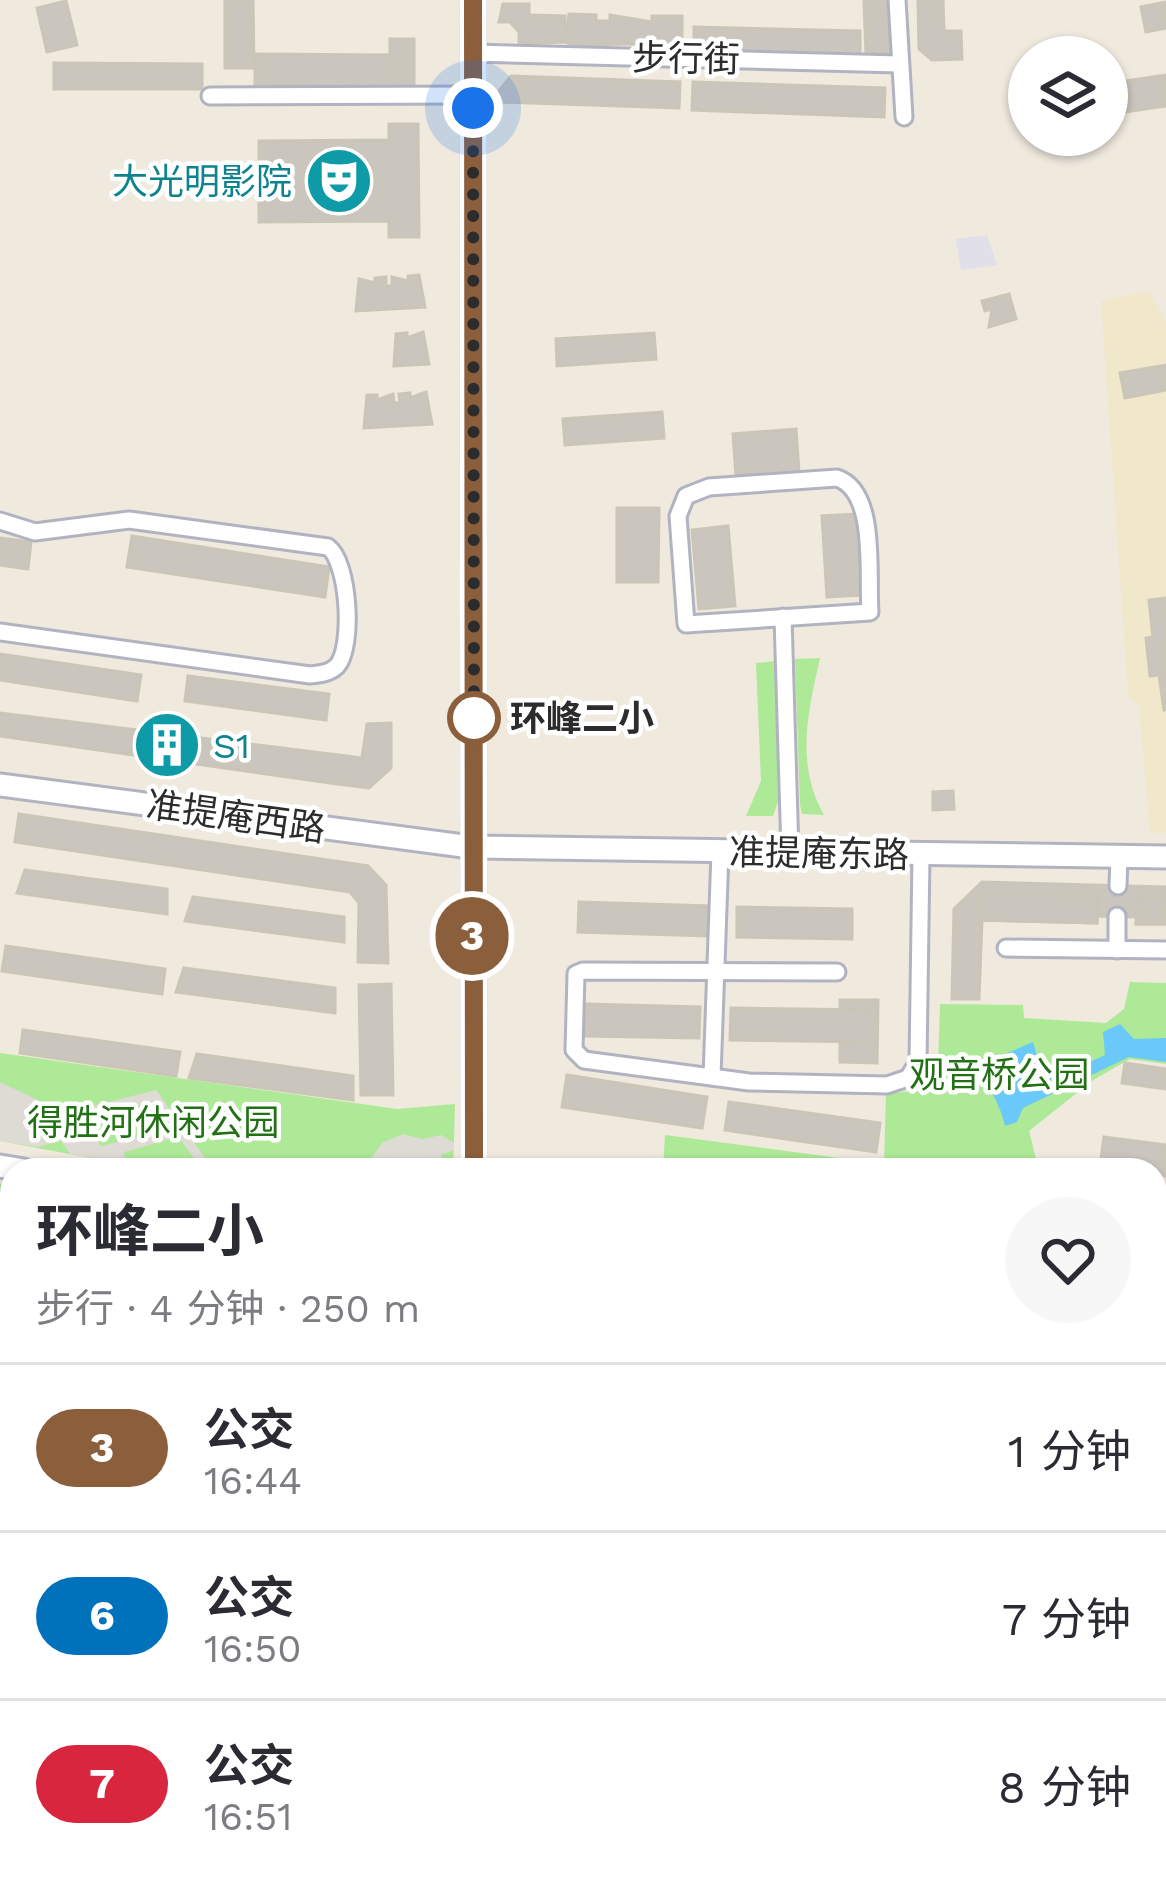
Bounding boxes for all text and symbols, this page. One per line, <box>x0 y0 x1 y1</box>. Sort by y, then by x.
map controls <box>1008 36 1128 156</box>
button: layers <box>1008 36 1128 156</box>
street label: 步行街 <box>632 37 740 81</box>
your location <box>443 78 503 138</box>
theatre icon: 大光明影院 <box>304 146 374 216</box>
place label: 大光明影院 <box>112 161 292 203</box>
marker: 环峰二小 <box>449 693 499 743</box>
place label: 环峰二小 <box>510 698 654 740</box>
building icon: S1 <box>132 710 202 780</box>
place label: S1 <box>213 725 250 767</box>
street label: 准提庵西路 <box>144 784 328 850</box>
street label: 准提庵东路 <box>729 831 909 877</box>
line badge: 3 <box>433 897 511 975</box>
text: 3 <box>460 911 484 960</box>
park label: 观音桥公园 <box>909 1054 1089 1096</box>
park label: 得胜河休闲公园 <box>27 1102 279 1144</box>
button: heart <box>1005 1197 1131 1323</box>
text: 环峰二小 <box>36 1198 264 1265</box>
text: 步行 · 4 分钟 · 250 m <box>36 1286 420 1331</box>
text: 公交 <box>204 1403 294 1456</box>
text: 3 <box>90 1423 114 1472</box>
text: 1 分钟 <box>1008 1425 1131 1478</box>
text: 16:44 <box>204 1458 302 1503</box>
text: 公交 <box>204 1571 294 1624</box>
text: 6 <box>89 1591 115 1640</box>
text: 7 分钟 <box>1002 1593 1131 1646</box>
text: 16:50 <box>204 1626 301 1671</box>
text: 公交 <box>204 1739 294 1792</box>
text: 7 <box>89 1759 115 1808</box>
text: 8 分钟 <box>998 1761 1131 1814</box>
text: 16:51 <box>204 1794 292 1839</box>

